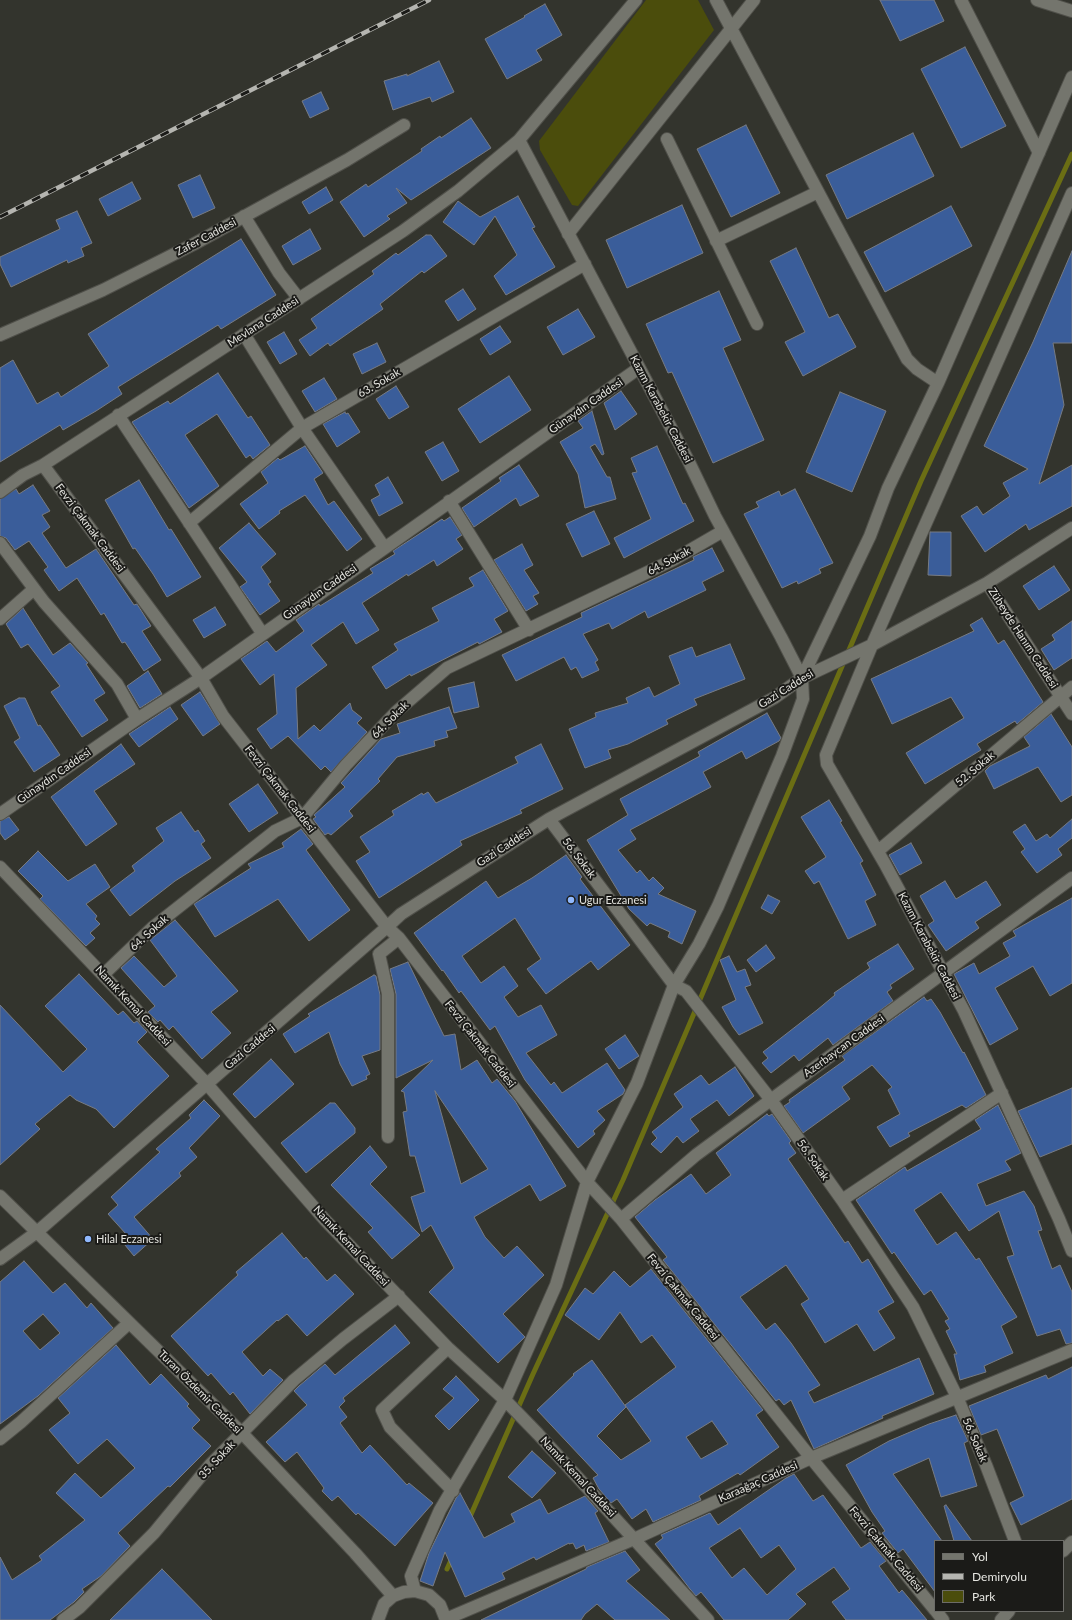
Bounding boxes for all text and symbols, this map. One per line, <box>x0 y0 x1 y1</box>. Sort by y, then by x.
street label: Zafer Caddesi <box>173 216 239 258</box>
street label: Mevlana Caddesi <box>225 294 301 350</box>
street label: Kazım Karabekir Caddesi <box>627 353 695 465</box>
street label: 63. Sokak <box>355 366 403 400</box>
street label: Günaydın Caddesi <box>547 376 625 436</box>
street label: Fevzi Çakmak Caddesi <box>52 481 128 575</box>
street label: 64. Sokak <box>645 544 693 578</box>
street label: Günaydın Caddesi <box>281 562 359 622</box>
street label: Zübeyde Hanım Caddesi <box>986 585 1060 691</box>
street label: Gazi Caddesi <box>756 667 816 711</box>
street label: 64. Sokak <box>369 699 411 741</box>
street label: Fevzi Çakmak Caddesi <box>242 743 318 835</box>
street label: Günaydın Caddesi <box>15 746 93 806</box>
street label: 52. Sokak <box>953 749 997 789</box>
street label: Gazi Caddesi <box>474 825 534 869</box>
street label: 56. Sokak <box>560 835 598 881</box>
street label: Kazım Karabekir Caddesi <box>895 890 963 1002</box>
place label: Ugur Eczanesi <box>579 893 647 907</box>
marker: Ugur Eczanesi <box>566 895 576 905</box>
street label: 64. Sokak <box>127 912 171 954</box>
street label: Namık Kemal Caddesi <box>92 963 174 1049</box>
street label: Fevzi Çakmak Caddesi <box>442 998 518 1090</box>
street label: Azerbaycan Caddesi <box>801 1012 887 1080</box>
street label: Gazi Caddesi <box>222 1022 278 1072</box>
street label: 56. Sokak <box>794 1137 832 1183</box>
street label: Namık Kemal Caddesi <box>310 1203 392 1289</box>
place label: Hilal Eczanesi <box>96 1232 162 1246</box>
marker: Hilal Eczanesi <box>83 1234 93 1244</box>
street label: Fevzi Çakmak Caddesi <box>644 1251 722 1343</box>
street label: Turan Özdemir Caddesi <box>156 1348 244 1436</box>
street label: 56. Sokak <box>960 1416 990 1464</box>
street label: Namık Kemal Caddesi <box>537 1434 619 1520</box>
street label: 35. Sokak <box>196 1438 238 1482</box>
street label: Karaağaç Caddesi <box>716 1459 800 1505</box>
street label: Fevzi Çakmak Caddesi <box>846 1504 926 1594</box>
legend <box>934 1540 1064 1612</box>
text: Yol <box>972 1549 988 1564</box>
text: Demiryolu <box>972 1569 1027 1584</box>
text: Park <box>972 1589 995 1604</box>

